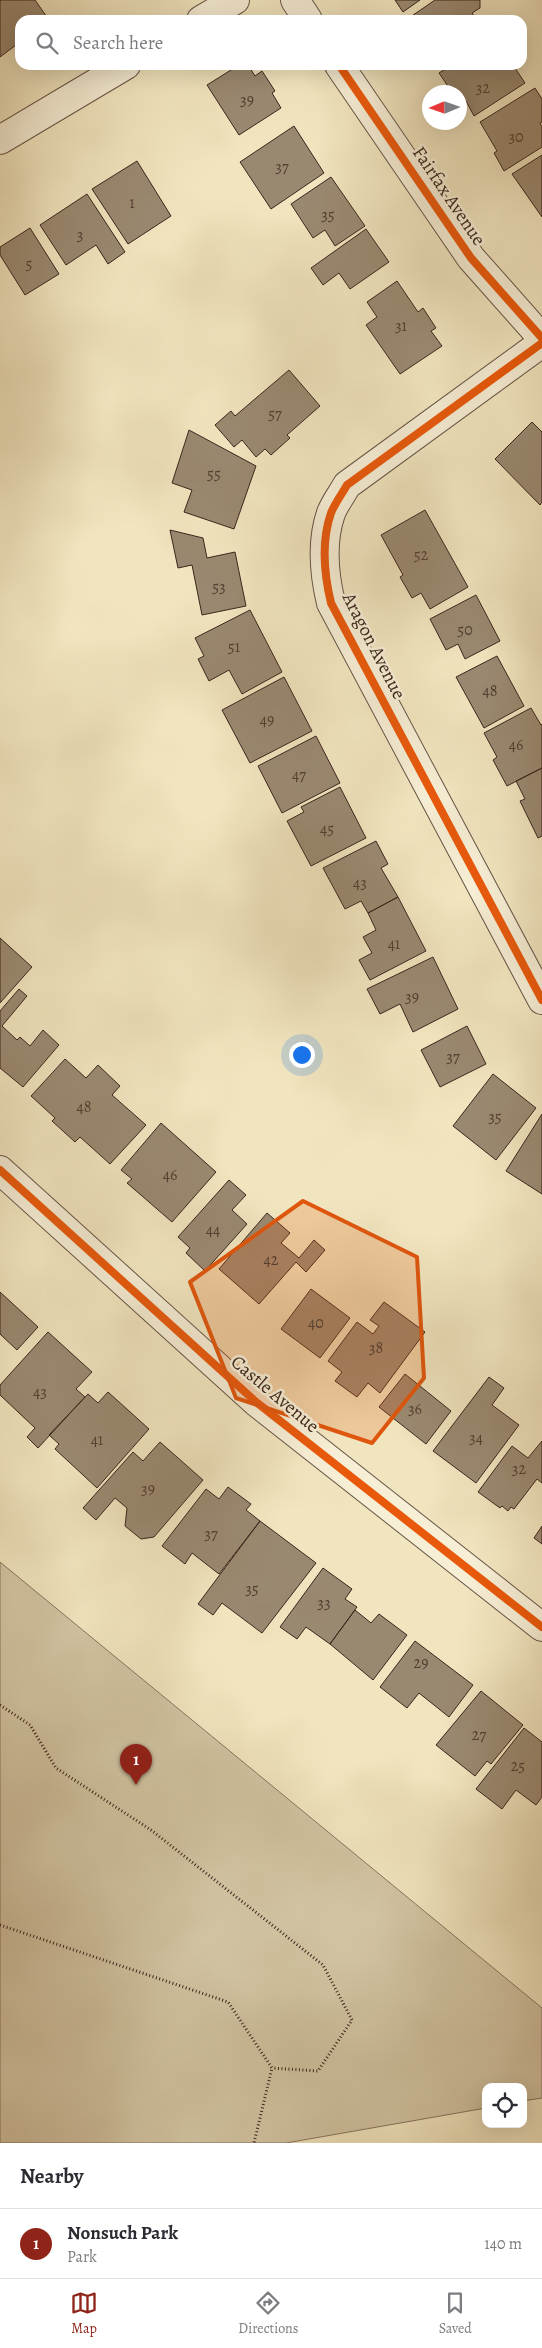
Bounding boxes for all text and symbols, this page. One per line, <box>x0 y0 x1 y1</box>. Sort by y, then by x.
search box <box>15 15 527 70</box>
icon: search <box>33 29 61 57</box>
text: Search here <box>73 30 163 56</box>
house number: 32 <box>476 77 491 99</box>
north arrow <box>422 85 467 130</box>
house number: 39 <box>240 89 254 111</box>
house number: 30 <box>508 126 524 148</box>
street label: Fairfax Avenue <box>406 141 492 251</box>
house number: 37 <box>275 156 289 178</box>
house number: 1 <box>129 192 135 214</box>
house number: 35 <box>321 204 335 226</box>
house number: 3 <box>77 224 83 246</box>
house number: 5 <box>26 253 33 275</box>
house number: 31 <box>395 315 408 337</box>
house number: 57 <box>268 403 282 425</box>
house number: 55 <box>207 463 221 485</box>
house number: 52 <box>414 544 429 566</box>
house number: 53 <box>212 576 226 598</box>
street label: Aragon Avenue <box>336 587 412 704</box>
house number: 50 <box>457 619 473 641</box>
house number: 51 <box>228 636 241 658</box>
house number: 48 <box>482 680 498 702</box>
house number: 49 <box>260 709 274 731</box>
house number: 46 <box>509 734 523 756</box>
house number: 47 <box>292 764 306 786</box>
house number: 45 <box>320 818 334 840</box>
house number: 43 <box>353 872 367 894</box>
house number: 41 <box>388 933 401 955</box>
house number: 39 <box>405 986 419 1008</box>
your location <box>289 1042 315 1068</box>
house number: 37 <box>446 1046 460 1068</box>
house number: 48 <box>76 1096 92 1118</box>
house number: 35 <box>488 1106 502 1128</box>
house number: 46 <box>163 1164 177 1186</box>
house number: 44 <box>206 1219 220 1241</box>
house number: 42 <box>264 1249 279 1271</box>
house number: 40 <box>308 1312 324 1334</box>
house number: 38 <box>369 1337 383 1359</box>
street label: Castle Avenue <box>225 1349 325 1439</box>
house number: 43 <box>33 1381 47 1403</box>
house number: 36 <box>408 1398 422 1420</box>
house number: 34 <box>469 1427 483 1449</box>
house number: 41 <box>91 1429 104 1451</box>
house number: 32 <box>512 1458 527 1480</box>
house number: 39 <box>141 1478 155 1500</box>
house number: 37 <box>204 1523 218 1545</box>
house number: 35 <box>245 1578 259 1600</box>
house number: 33 <box>317 1592 331 1614</box>
house number: 29 <box>414 1652 428 1674</box>
house number: 27 <box>472 1724 486 1746</box>
pin: 1 <box>120 1744 152 1785</box>
house number: 25 <box>511 1755 525 1777</box>
map controls <box>482 2083 527 2128</box>
button: locate <box>482 2083 527 2128</box>
text: Nearby <box>20 2162 83 2190</box>
text: Nonsuch Park <box>67 2220 178 2246</box>
text: 1 <box>33 2233 39 2255</box>
text: 140 m <box>484 2233 522 2255</box>
text: Park <box>67 2246 97 2268</box>
tab: Map <box>70 2289 98 2338</box>
tab: Directions <box>238 2289 298 2338</box>
tab: Saved <box>439 2289 472 2338</box>

